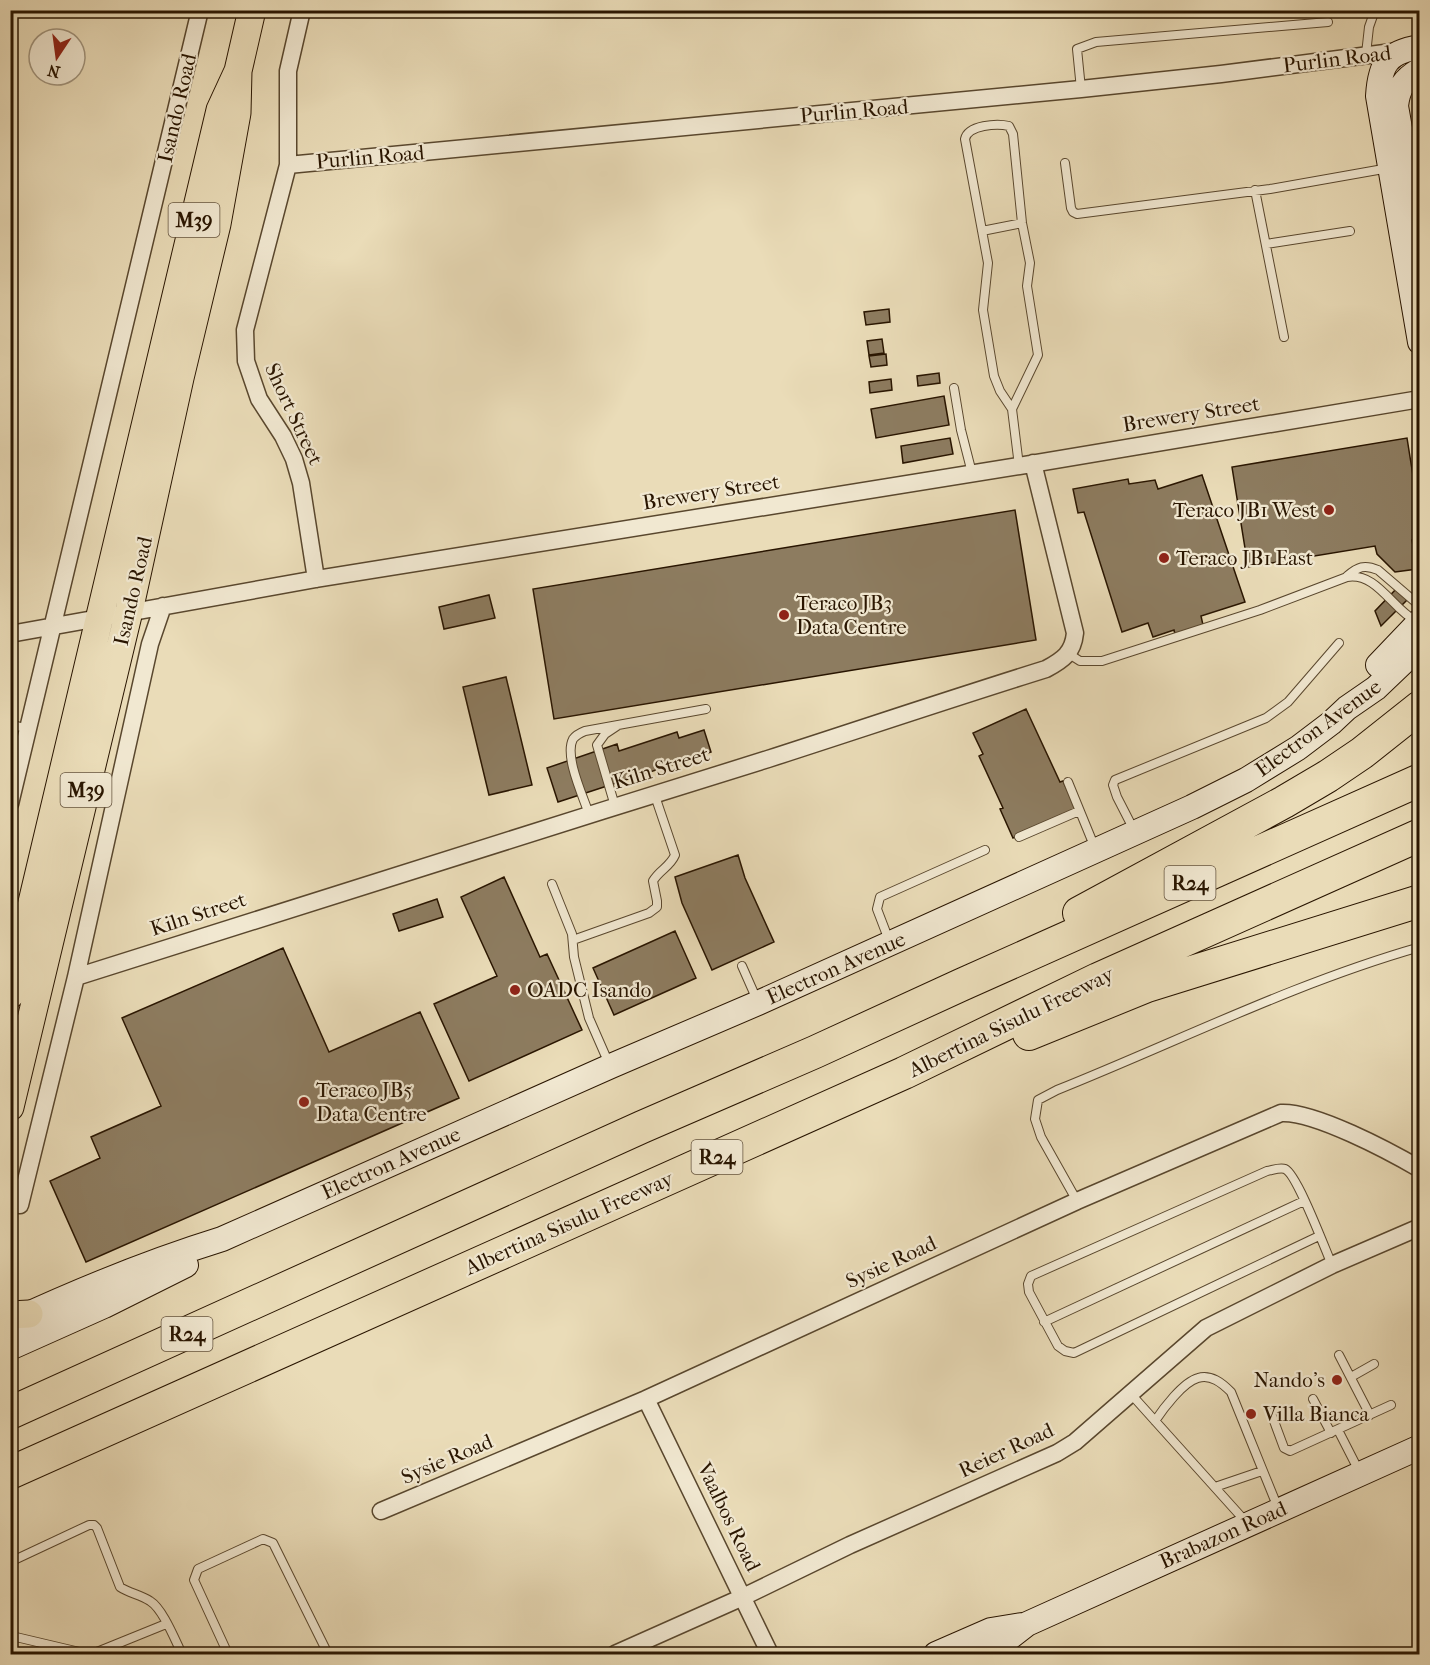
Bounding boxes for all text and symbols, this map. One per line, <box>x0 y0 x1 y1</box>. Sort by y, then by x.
north arrow <box>27 27 87 87</box>
street label: Purlin Road <box>1282 40 1393 78</box>
street label: Isando Road <box>153 51 201 165</box>
text: N <box>45 60 62 82</box>
street label: Purlin Road <box>799 94 910 128</box>
street label: Purlin Road <box>315 140 426 174</box>
road number: M39 <box>168 203 220 237</box>
street label: Short Street <box>260 359 328 469</box>
street label: Brewery Street <box>1121 391 1262 437</box>
street label: Brewery Street <box>641 469 782 515</box>
place label: Teraco JB1 West <box>1173 498 1317 522</box>
marker: Teraco JB1 West <box>1322 503 1336 517</box>
street label: Isando Road <box>109 534 157 648</box>
place label: Teraco JB1 East <box>1176 546 1314 570</box>
marker: Teraco JB1 East <box>1157 551 1171 565</box>
place label: Teraco JB3 Data Centre <box>796 591 907 639</box>
marker: Teraco JB3 Data Centre <box>777 608 791 622</box>
street label: Electron Avenue <box>1251 674 1385 782</box>
street label: Kiln Street <box>610 742 713 794</box>
road number: M39 <box>60 773 112 807</box>
road number: R24 <box>1164 866 1216 900</box>
street label: Kiln Street <box>147 887 249 941</box>
street label: Electron Avenue <box>763 927 909 1009</box>
street label: Albertina Sisulu Freeway <box>904 962 1118 1083</box>
place label: OADC Isando <box>527 978 651 1002</box>
marker: OADC Isando <box>508 983 522 997</box>
place label: Teraco JB5 Data Centre <box>316 1078 427 1126</box>
marker: Teraco JB5 Data Centre <box>297 1095 311 1109</box>
street label: Electron Avenue <box>318 1122 464 1204</box>
road number: R24 <box>692 1140 742 1174</box>
street label: Albertina Sisulu Freeway <box>460 1166 677 1280</box>
street label: Sysie Road <box>842 1230 941 1293</box>
road number: R24 <box>162 1317 213 1351</box>
place label: Nando's <box>1254 1368 1325 1392</box>
marker: Nando's <box>1330 1373 1344 1387</box>
place label: Villa Bianca <box>1262 1402 1370 1426</box>
marker: Villa Bianca <box>1244 1407 1258 1421</box>
street label: Reier Road <box>955 1417 1058 1482</box>
street label: Sysie Road <box>398 1429 497 1489</box>
street label: Vaalbos Road <box>692 1458 766 1576</box>
street label: Brabazon Road <box>1156 1496 1291 1574</box>

